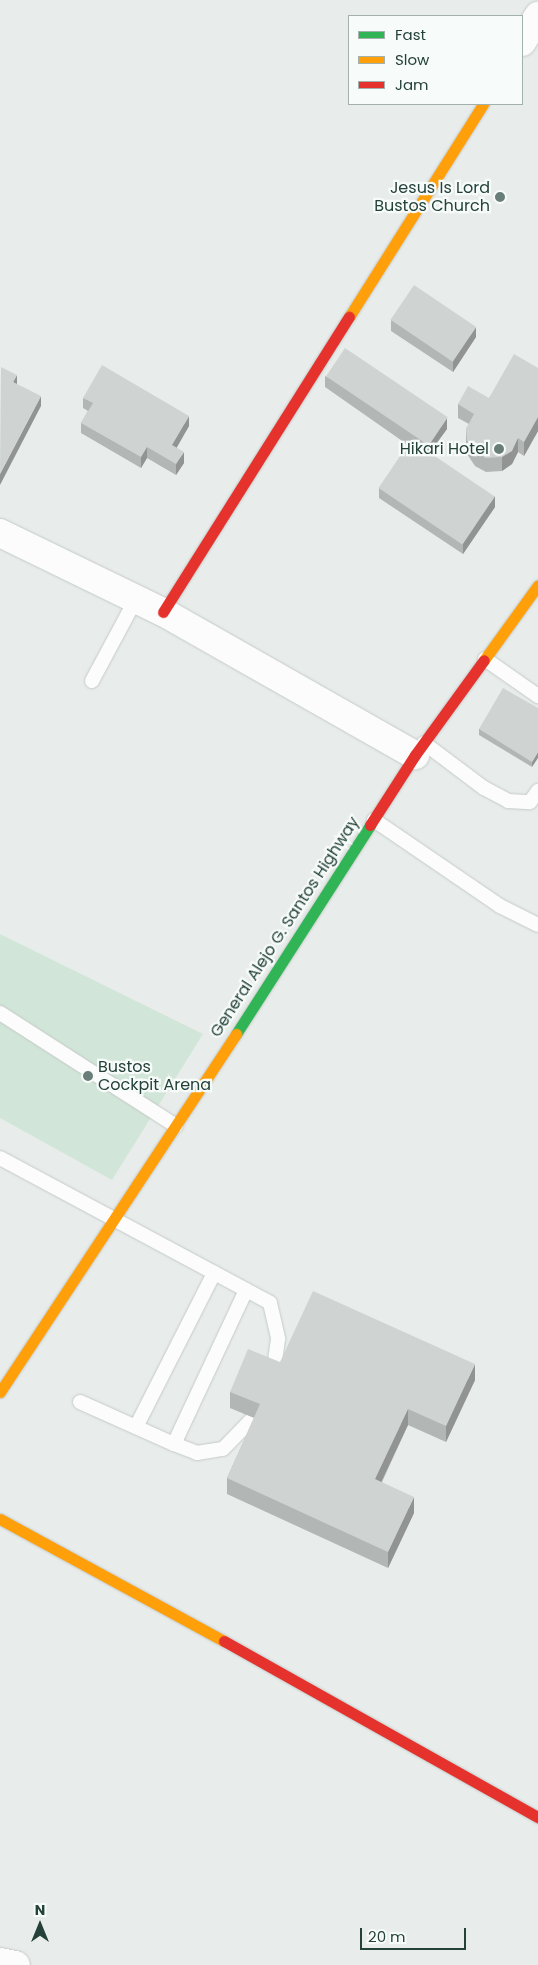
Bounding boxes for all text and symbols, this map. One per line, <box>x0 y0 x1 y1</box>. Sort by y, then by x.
legend <box>348 15 523 105</box>
text: Fast <box>395 24 426 45</box>
text: Slow <box>395 49 429 70</box>
text: Jam <box>395 74 429 95</box>
place label: Jesus Is Lord Bustos Church <box>374 178 490 216</box>
marker: Jesus Is Lord Bustos Church <box>494 191 506 203</box>
place label: Hikari Hotel <box>400 439 489 459</box>
marker: Hikari Hotel <box>493 443 505 455</box>
street label: General Alejo G. Santos Highway <box>206 813 364 1041</box>
place label: Bustos Cockpit Arena <box>98 1057 211 1095</box>
marker: Bustos Cockpit Arena <box>82 1070 94 1082</box>
north arrow <box>15 1900 65 1950</box>
text: N <box>35 1900 45 1920</box>
scale bar <box>363 1918 469 1950</box>
text: 20 m <box>368 1926 406 1947</box>

